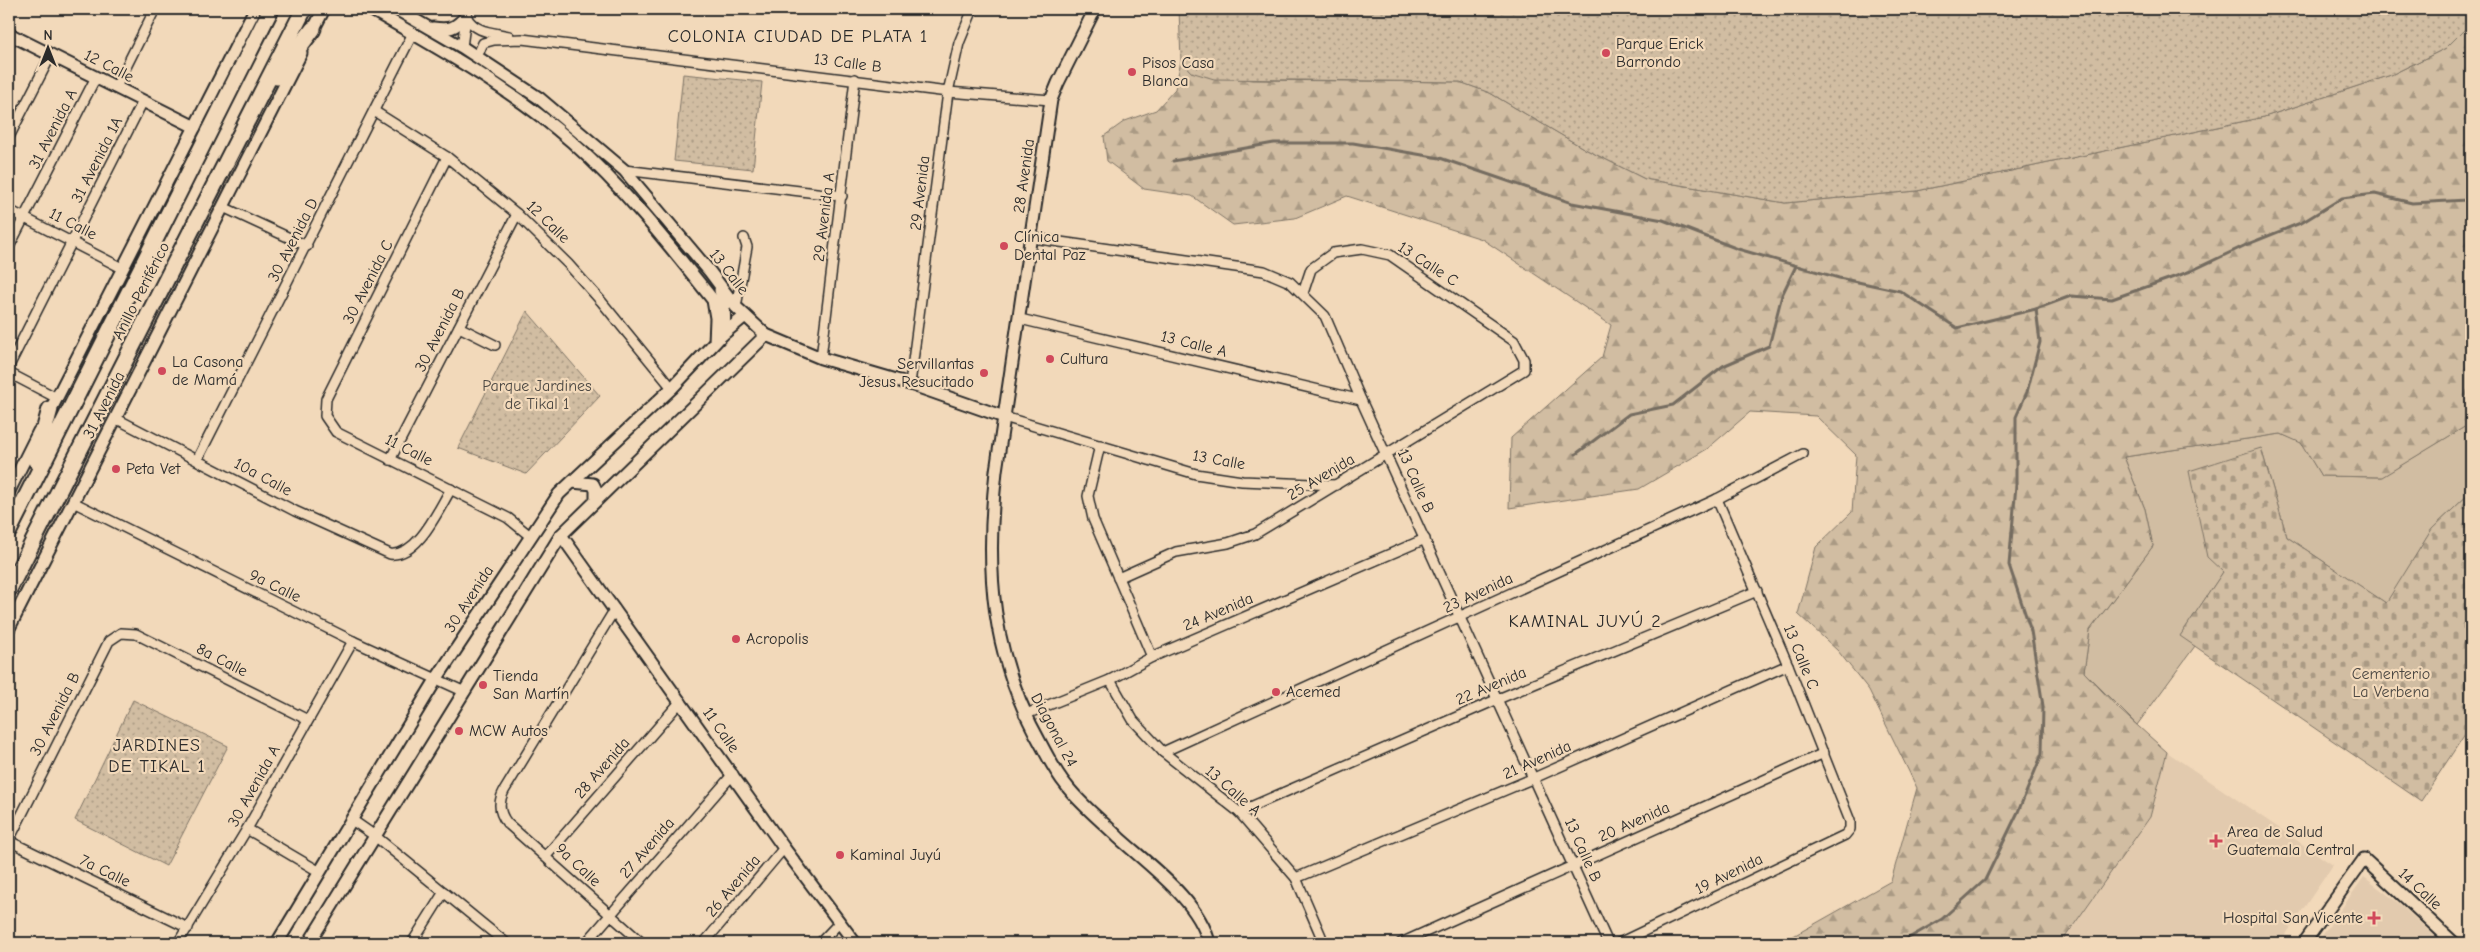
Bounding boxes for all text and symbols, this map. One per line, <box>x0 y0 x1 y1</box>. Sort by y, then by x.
north arrow <box>22 22 72 72</box>
district label: COLONIA CIUDAD DE PLATA 1 <box>668 26 928 47</box>
text: N <box>43 27 53 44</box>
place label: Parque Erick Barrondo <box>1616 35 1704 71</box>
street label: 12 Calle <box>81 46 137 86</box>
marker: Parque Erick Barrondo <box>1600 47 1612 59</box>
street label: 13 Calle B <box>813 50 883 76</box>
place label: Pisos Casa Blanca <box>1142 54 1215 90</box>
marker: Pisos Casa Blanca <box>1126 66 1138 78</box>
street label: 31 Avenida A <box>25 86 81 172</box>
street label: 31 Avenida 1A <box>68 114 126 206</box>
street label: 28 Avenida <box>1010 138 1038 214</box>
street label: 29 Avenida <box>906 155 934 231</box>
street label: 29 Avenida A <box>810 171 838 263</box>
street label: 30 Avenida D <box>264 195 322 285</box>
street label: 12 Calle <box>523 197 573 247</box>
street label: 11 Calle <box>46 204 100 244</box>
place label: Clínica Dental Paz <box>1014 228 1086 264</box>
street label: 30 Avenida C <box>339 237 397 327</box>
street label: 13 Calle C <box>1395 238 1462 290</box>
street label: Anillo Periférico <box>109 239 173 343</box>
marker: Clínica Dental Paz <box>998 240 1010 252</box>
street label: 13 Calle <box>706 246 752 298</box>
street label: 30 Avenida B <box>411 285 469 375</box>
street label: 13 Calle A <box>1159 327 1229 361</box>
place label: Cultura <box>1060 350 1109 368</box>
place label: La Casona de Mamá <box>172 353 244 389</box>
marker: Cultura <box>1044 353 1056 365</box>
place label: Servillantas Jesus Resucitado <box>859 355 974 391</box>
marker: La Casona de Mamá <box>156 365 168 377</box>
marker: Servillantas Jesus Resucitado <box>978 367 990 379</box>
street label: 31 Avenida <box>79 369 129 441</box>
park label: Parque Jardines de Tikal 1 <box>482 377 592 413</box>
street label: 11 Calle <box>382 430 436 470</box>
street label: 13 Calle B <box>1394 446 1438 516</box>
street label: 13 Calle <box>1191 447 1247 473</box>
street label: 25 Avenida <box>1284 450 1358 504</box>
street label: 10a Calle <box>231 454 295 500</box>
place label: Peta Vet <box>126 460 181 478</box>
marker: Peta Vet <box>110 463 122 475</box>
street label: 30 Avenida <box>441 562 497 636</box>
street label: 9a Calle <box>246 566 304 606</box>
street label: 23 Avenida <box>1440 569 1516 617</box>
street label: 24 Avenida <box>1180 589 1256 635</box>
district label: KAMINAL JUYÚ 2 <box>1508 610 1662 632</box>
street label: 13 Calle C <box>1780 622 1822 692</box>
place label: Acropolis <box>746 630 809 648</box>
marker: Acropolis <box>730 633 742 645</box>
street label: 8a Calle <box>193 640 251 680</box>
street label: 22 Avenida <box>1453 663 1529 709</box>
park label: Cementerio La Verbena <box>2352 665 2430 701</box>
place label: Tienda San Martín <box>493 667 569 703</box>
street label: 30 Avenida B <box>26 669 84 759</box>
marker: Tienda San Martín <box>477 679 489 691</box>
place label: Acemed <box>1286 683 1341 701</box>
marker: Acemed <box>1270 686 1282 698</box>
street label: Diagonal 24 <box>1027 690 1081 770</box>
street label: 11 Calle <box>699 704 743 756</box>
place label: MCW Autos <box>469 722 548 740</box>
marker: MCW Autos <box>453 725 465 737</box>
street label: 28 Avenida <box>571 734 633 802</box>
district label: JARDINES DE TIKAL 1 <box>108 735 206 777</box>
street label: 21 Avenida <box>1500 737 1574 783</box>
street label: 30 Avenida A <box>224 742 284 830</box>
street label: 13 Calle A <box>1202 762 1264 820</box>
street label: 20 Avenida <box>1595 798 1673 846</box>
street label: 27 Avenida <box>616 814 678 882</box>
street label: 13 Calle B <box>1561 815 1605 885</box>
place label: Area de Salud Guatemala Central <box>2227 823 2355 859</box>
marker: Area de Salud Guatemala Central <box>2209 834 2223 848</box>
street label: 9a Calle <box>552 840 604 890</box>
place label: Kaminal Juyú <box>850 846 941 864</box>
marker: Kaminal Juyú <box>834 849 846 861</box>
street label: 19 Avenida <box>1692 850 1766 898</box>
street label: 7a Calle <box>77 851 133 891</box>
street label: 26 Avenida <box>702 851 764 921</box>
street label: 14 Calle <box>2395 865 2445 913</box>
place label: Hospital San Vicente <box>2223 909 2363 927</box>
marker: Hospital San Vicente <box>2367 911 2381 925</box>

